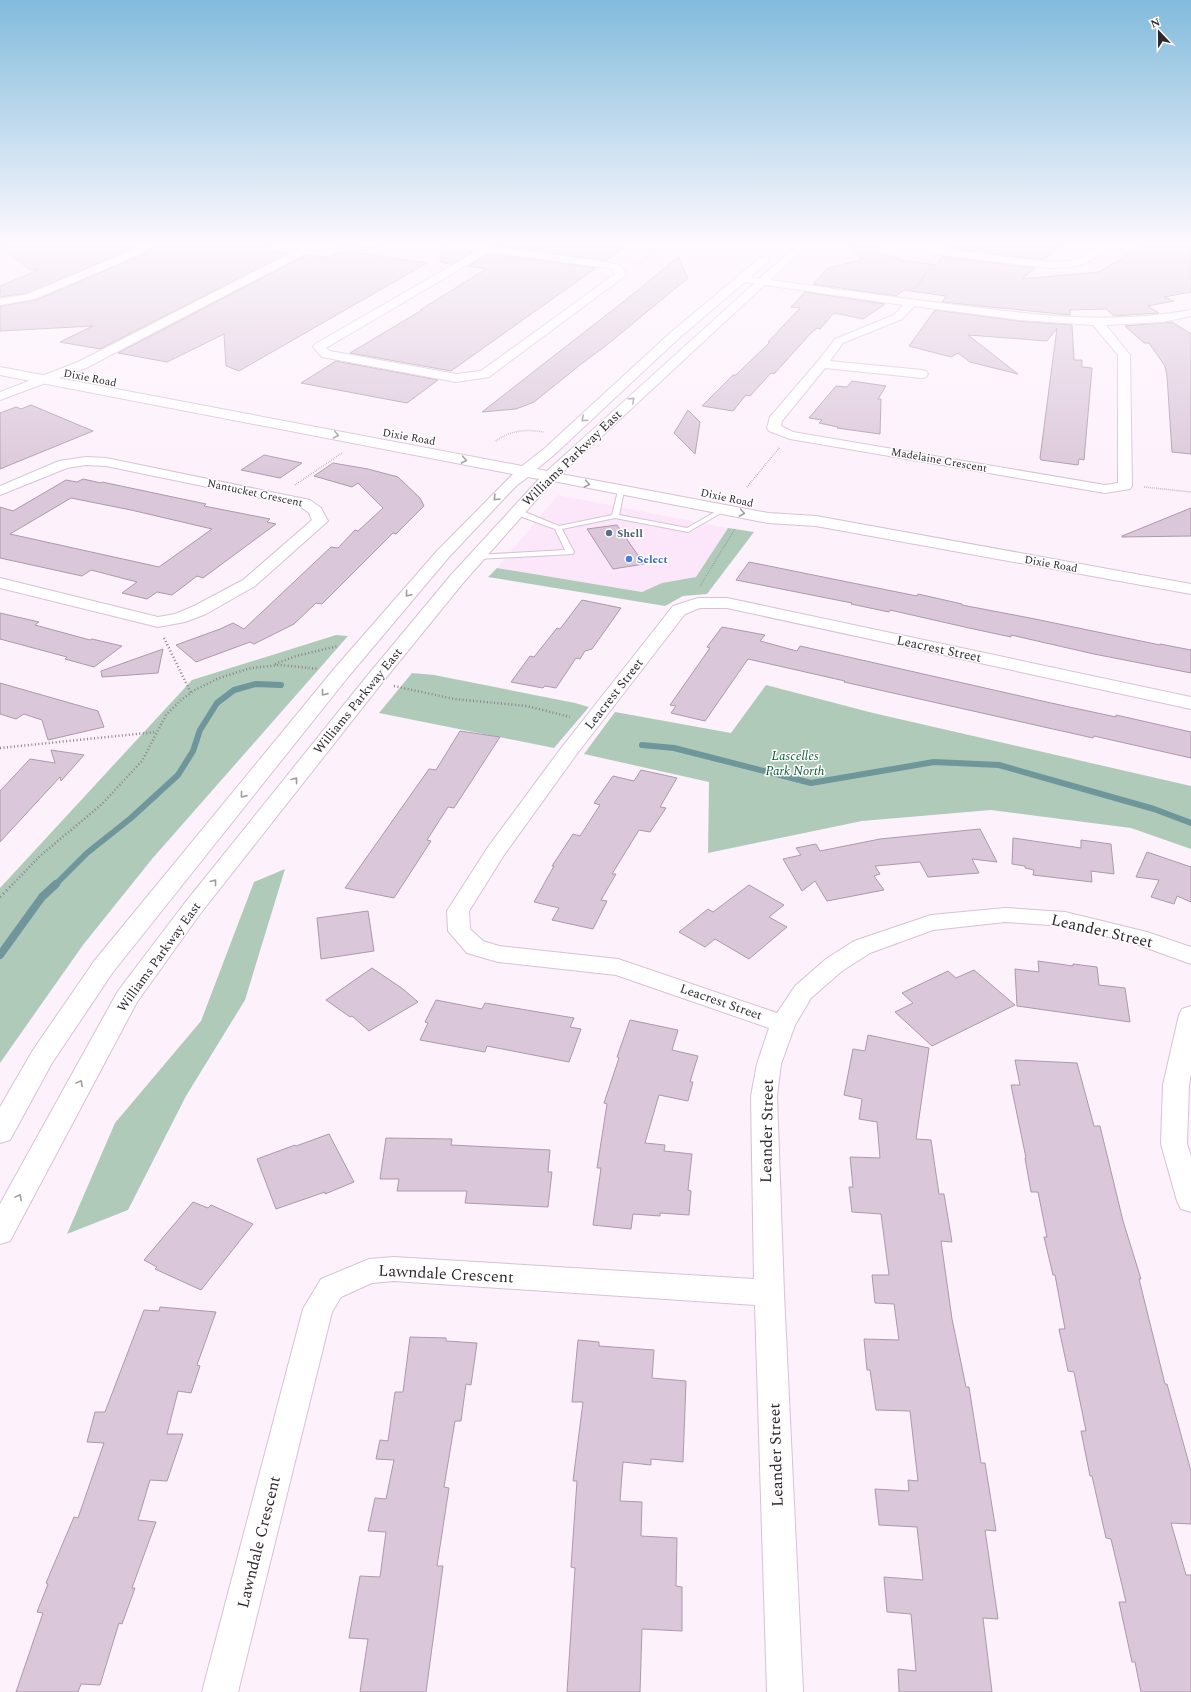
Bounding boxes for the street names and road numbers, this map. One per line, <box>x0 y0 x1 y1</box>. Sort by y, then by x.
street label: Dixie Road <box>62 365 118 391</box>
street label: Williams Parkway East <box>518 405 627 511</box>
street label: Dixie Road <box>381 424 437 450</box>
street label: Madelaine Crescent <box>890 443 988 477</box>
street label: Nantucket Crescent <box>206 475 304 511</box>
street label: Dixie Road <box>699 484 755 512</box>
street label: Dixie Road <box>1023 551 1079 577</box>
street label: Leacrest Street <box>895 630 984 668</box>
street label: Williams Parkway East <box>309 643 408 759</box>
street label: Leacrest Street <box>580 654 649 734</box>
street label: Williams Parkway East <box>112 897 206 1016</box>
street label: Leander Street <box>1049 908 1156 954</box>
street label: Leacrest Street <box>677 979 765 1026</box>
street label: Leander Street <box>754 1078 780 1183</box>
street label: Lawndale Crescent <box>378 1258 515 1290</box>
street label: Leander Street <box>762 1402 790 1507</box>
street label: Lawndale Crescent <box>231 1473 287 1611</box>

